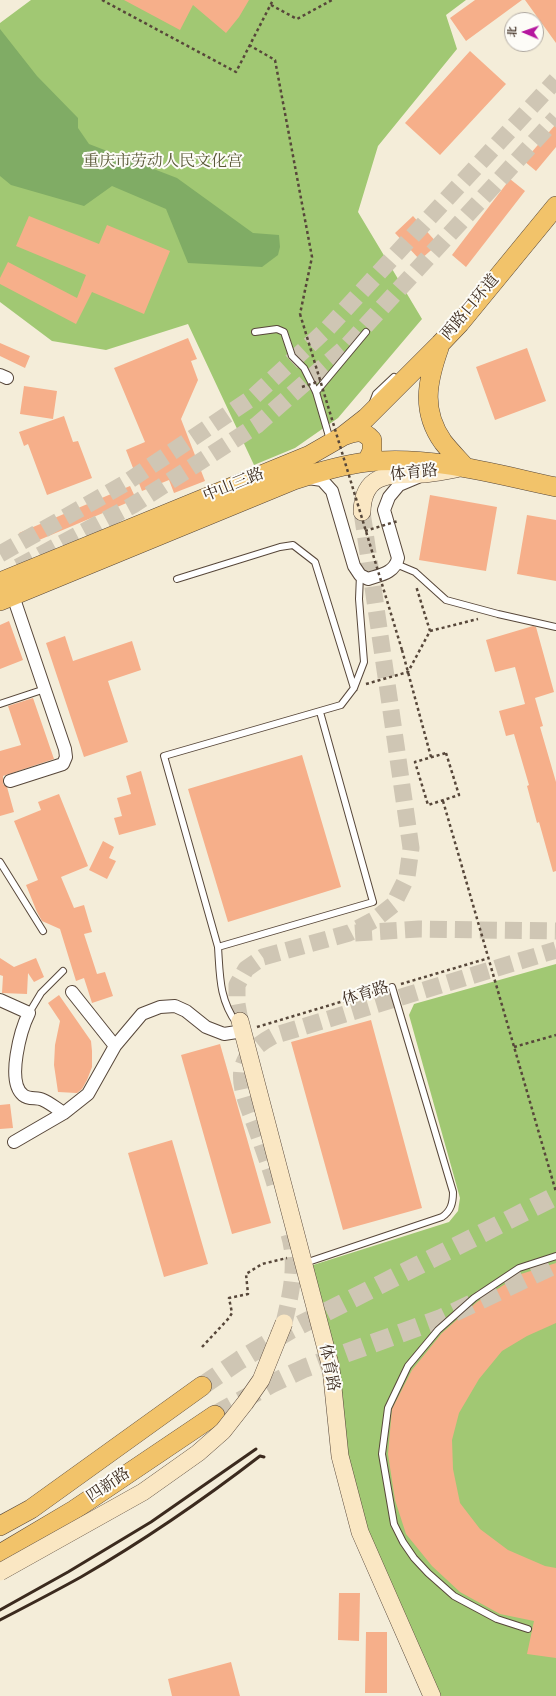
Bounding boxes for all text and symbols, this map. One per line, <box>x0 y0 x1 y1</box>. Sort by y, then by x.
north arrow <box>504 12 544 52</box>
text: 北 <box>506 26 520 37</box>
park label: 重庆市劳动人民文化宫 <box>83 153 243 173</box>
street label: 两路口环道 <box>438 271 504 345</box>
street label: 体育路 <box>389 462 439 486</box>
street label: 中山三路 <box>201 465 267 507</box>
street label: 体育路 <box>340 979 392 1011</box>
street label: 体育路 <box>314 1343 342 1393</box>
street label: 四新路 <box>84 1465 134 1507</box>

